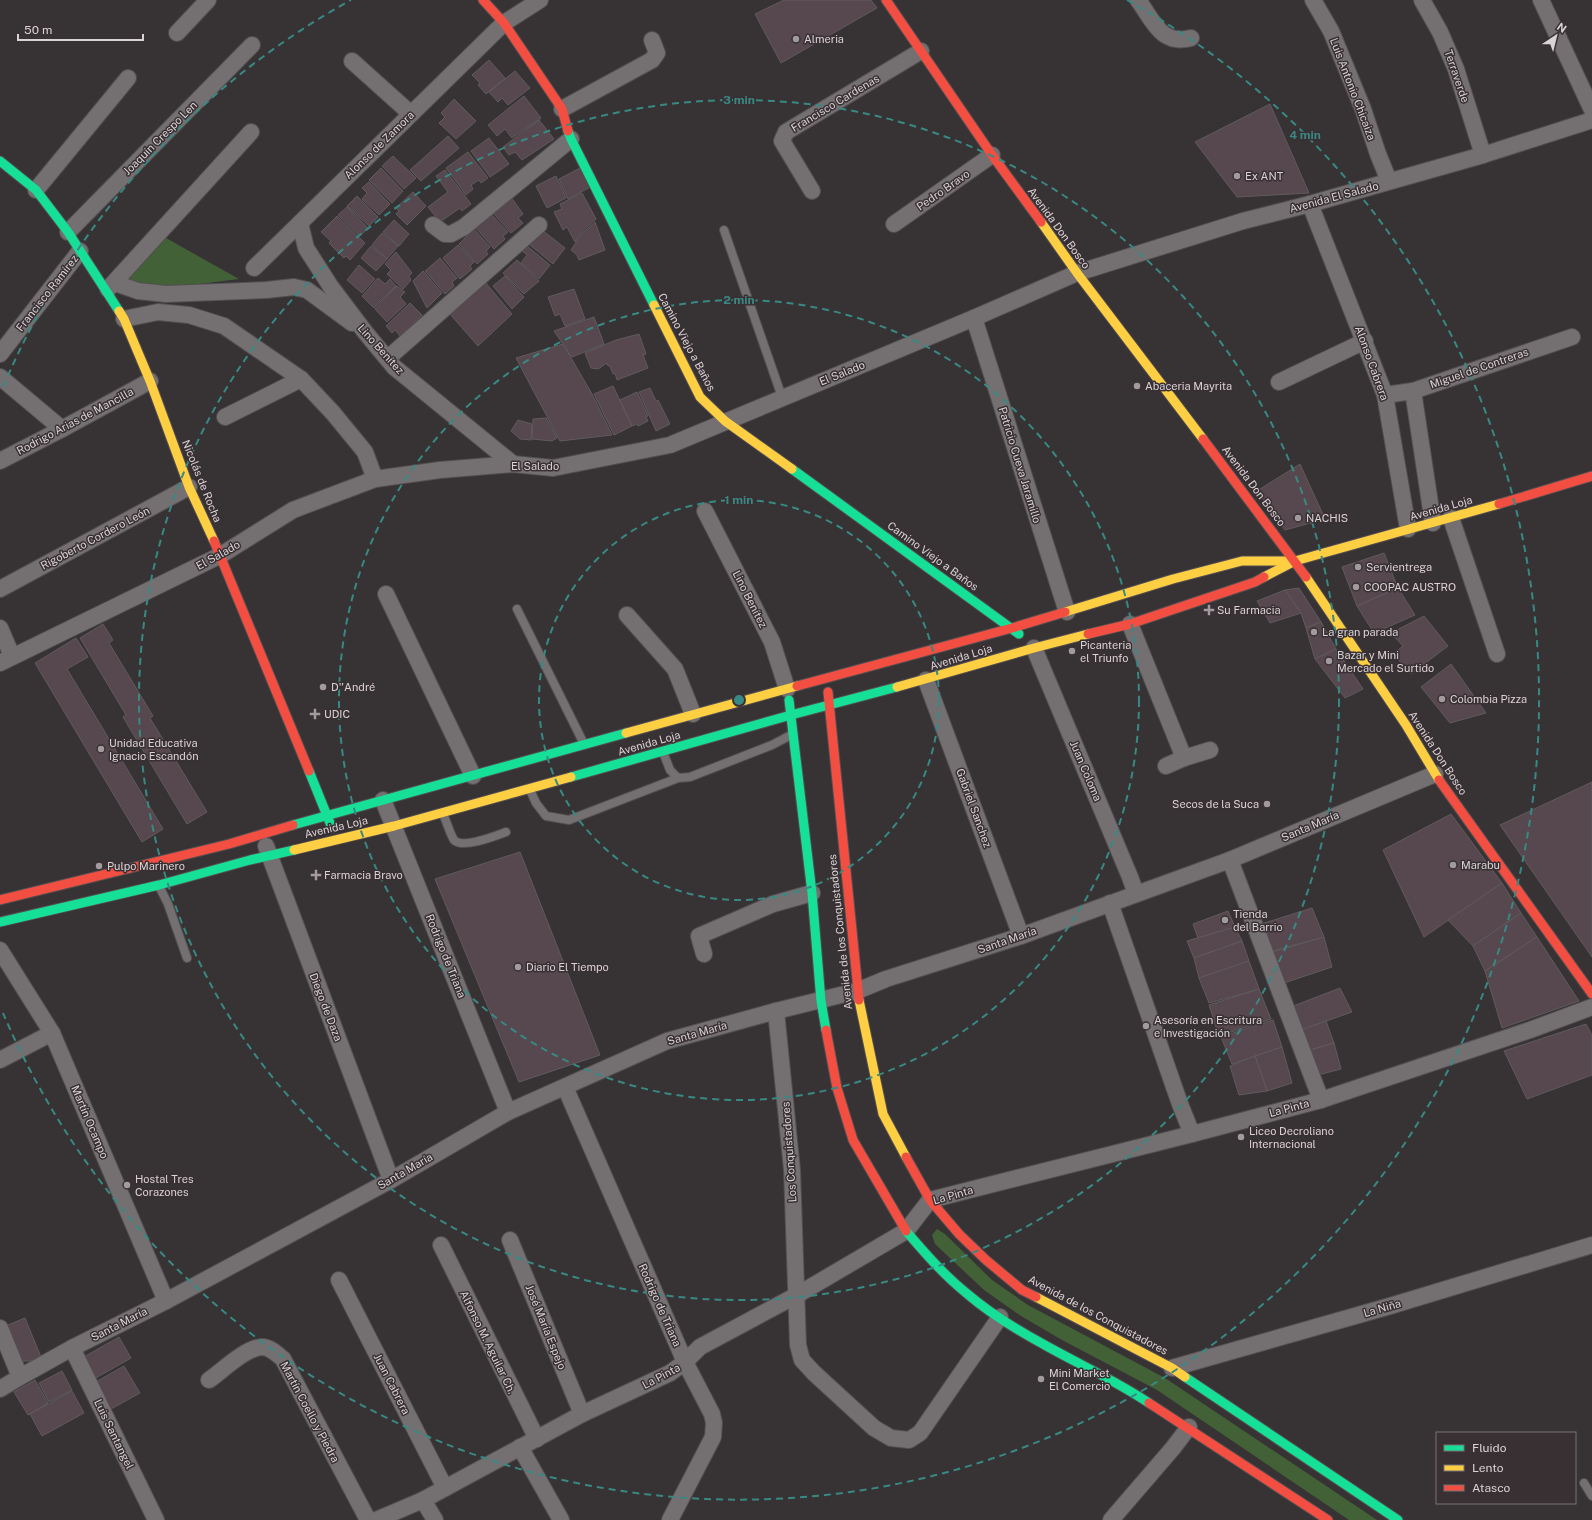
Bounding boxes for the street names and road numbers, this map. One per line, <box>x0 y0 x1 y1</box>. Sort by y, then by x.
street label: Luis Antonio Chicaiza <box>1328 36 1378 142</box>
street label: Terraverde <box>1442 48 1472 104</box>
street label: Francisco Cardenas <box>789 72 882 134</box>
street label: Joaquín Crespo Len <box>121 99 199 177</box>
street label: Alonso de Zamora <box>342 109 416 181</box>
street label: Pedro Bravo <box>914 167 972 213</box>
street label: Avenida El Salado <box>1288 179 1380 215</box>
street label: Avenida Don Bosco <box>1026 185 1092 271</box>
street label: Francisco Ramírez <box>14 253 80 333</box>
street label: Camino Viejo a Baños <box>656 291 718 393</box>
street label: Lino Benítez <box>356 322 406 376</box>
street label: Alonso Cabrera <box>1353 324 1391 402</box>
street label: Miguel de Contreras <box>1428 345 1530 390</box>
street label: El Salado <box>817 358 867 388</box>
street label: Rodrigo Arias de Mancilla <box>15 385 135 457</box>
street label: Patricio Cueva Jaramillo <box>997 405 1043 525</box>
street label: Nicolás de Rocha <box>180 438 224 524</box>
street label: Avenida Don Bosco <box>1220 443 1288 529</box>
street label: El Salado <box>511 460 559 472</box>
street label: Avenida Loja <box>1408 493 1474 523</box>
street label: Rigoberto Cordero León <box>38 504 152 572</box>
street label: Camino Viejo a Baños <box>885 519 981 593</box>
street label: El Salado <box>194 538 242 572</box>
street label: Lino Benítez <box>730 568 770 630</box>
street label: Avenida Loja <box>928 642 994 672</box>
street label: Avenida Don Bosco <box>1406 709 1470 797</box>
street label: Avenida Loja <box>616 728 682 758</box>
street label: Juan Coloma <box>1068 739 1104 803</box>
street label: Gabriel Sanchez <box>954 767 994 849</box>
street label: Santa María <box>1279 808 1341 844</box>
street label: Avenida Loja <box>303 814 369 840</box>
street label: Avenida de los Conquistadores <box>826 853 854 1010</box>
street label: Rodrigo de Triana <box>424 912 468 1000</box>
street label: Santa María <box>976 924 1038 956</box>
street label: Diego de Daza <box>307 971 345 1043</box>
street label: Santa María <box>666 1019 728 1047</box>
street label: Martín Ocampo <box>69 1084 111 1160</box>
street label: La Pinta <box>1268 1097 1310 1119</box>
street label: Los Conquistadores <box>779 1101 799 1203</box>
street label: Santa María <box>375 1150 435 1192</box>
street label: La Pinta <box>932 1184 974 1206</box>
street label: Rodrigo de Triana <box>636 1262 684 1348</box>
street label: Avenida de los Conquistadores <box>1026 1273 1170 1357</box>
street label: José María Espejo <box>523 1283 569 1371</box>
street label: Alfonso M. Aguilar Ch. <box>458 1289 518 1395</box>
street label: La Niña <box>1362 1297 1402 1319</box>
street label: Santa María <box>89 1305 149 1343</box>
street label: Juan Cabrera <box>372 1352 412 1416</box>
street label: Martín Coello y Piedra <box>278 1360 342 1464</box>
street label: La Pinta <box>640 1361 682 1391</box>
street label: Luis Santangel <box>92 1397 136 1471</box>

